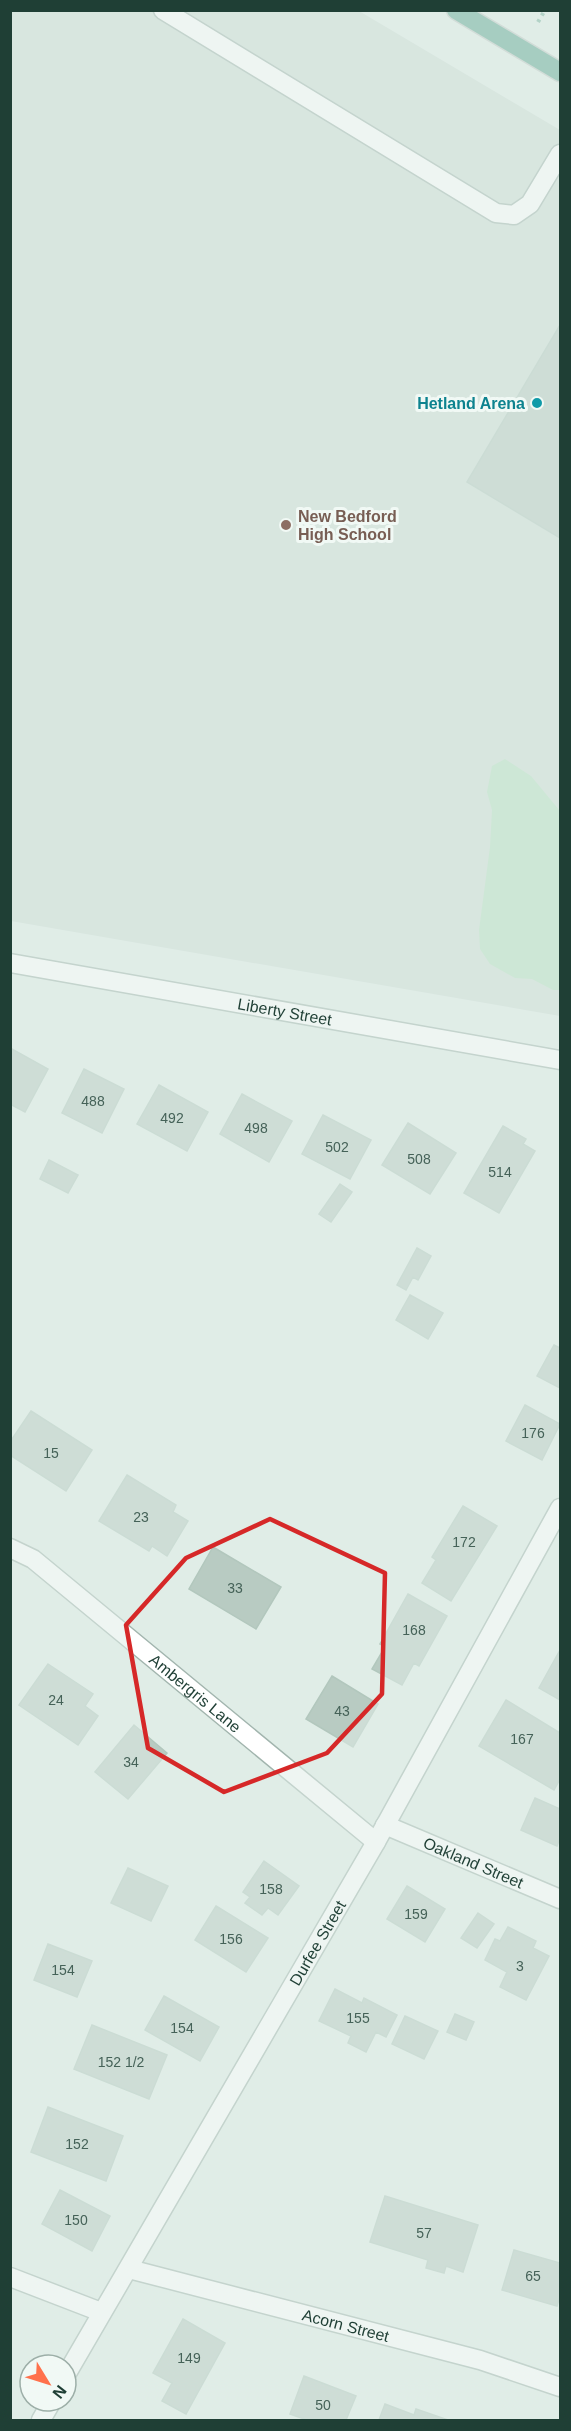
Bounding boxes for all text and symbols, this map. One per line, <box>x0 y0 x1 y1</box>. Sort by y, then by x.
place label: Hetland Arena <box>417 395 525 412</box>
marker: Hetland Arena <box>530 396 544 410</box>
place label: New Bedford High School <box>298 508 397 543</box>
marker: New Bedford High School <box>279 518 293 532</box>
street label: Liberty Street <box>236 995 334 1028</box>
house number: 488 <box>81 1093 105 1109</box>
house number: 492 <box>160 1110 184 1126</box>
house number: 498 <box>244 1120 268 1136</box>
house number: 502 <box>325 1139 349 1155</box>
house number: 508 <box>407 1151 431 1167</box>
house number: 514 <box>488 1164 512 1180</box>
house number: 176 <box>521 1425 545 1441</box>
house number: 15 <box>43 1445 59 1461</box>
house number: 23 <box>133 1509 149 1525</box>
house number: 172 <box>452 1534 476 1550</box>
house number: 33 <box>227 1580 243 1596</box>
house number: 168 <box>402 1622 426 1638</box>
street label: Ambergris Lane <box>146 1650 244 1736</box>
house number: 24 <box>48 1692 64 1708</box>
house number: 43 <box>334 1703 350 1719</box>
house number: 167 <box>510 1731 534 1747</box>
house number: 34 <box>123 1754 139 1770</box>
street label: Oakland Street <box>421 1834 526 1891</box>
house number: 158 <box>259 1881 283 1897</box>
street label: Durfee Street <box>286 1897 349 1988</box>
house number: 159 <box>404 1906 428 1922</box>
house number: 156 <box>219 1931 243 1947</box>
house number: 3 <box>516 1958 524 1974</box>
house number: 154 <box>51 1962 75 1978</box>
house number: 155 <box>346 2010 370 2026</box>
house number: 154 <box>170 2020 194 2036</box>
house number: 152 1/2 <box>98 2054 145 2070</box>
house number: 152 <box>65 2136 89 2152</box>
house number: 150 <box>64 2212 88 2228</box>
house number: 57 <box>416 2225 432 2241</box>
house number: 65 <box>525 2268 541 2284</box>
street label: Acorn Street <box>301 2306 392 2345</box>
house number: 149 <box>177 2350 201 2366</box>
north arrow <box>18 2353 78 2413</box>
text: N <box>49 2382 70 2402</box>
house number: 50 <box>315 2397 331 2413</box>

